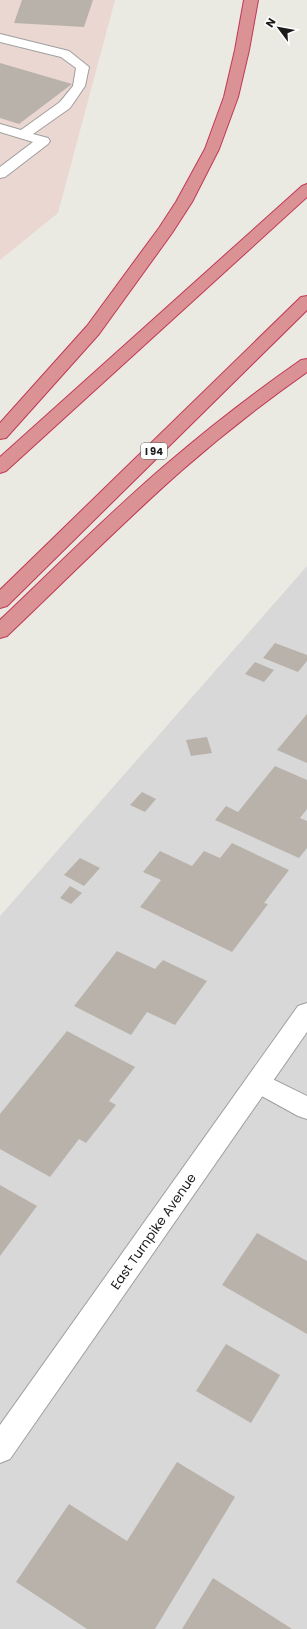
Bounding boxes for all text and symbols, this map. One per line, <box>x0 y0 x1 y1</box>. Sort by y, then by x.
north arrow <box>259 8 299 48</box>
text: N <box>262 15 279 30</box>
road number: I 94 <box>141 443 167 459</box>
street label: East Turnpike Avenue <box>106 1169 201 1293</box>

